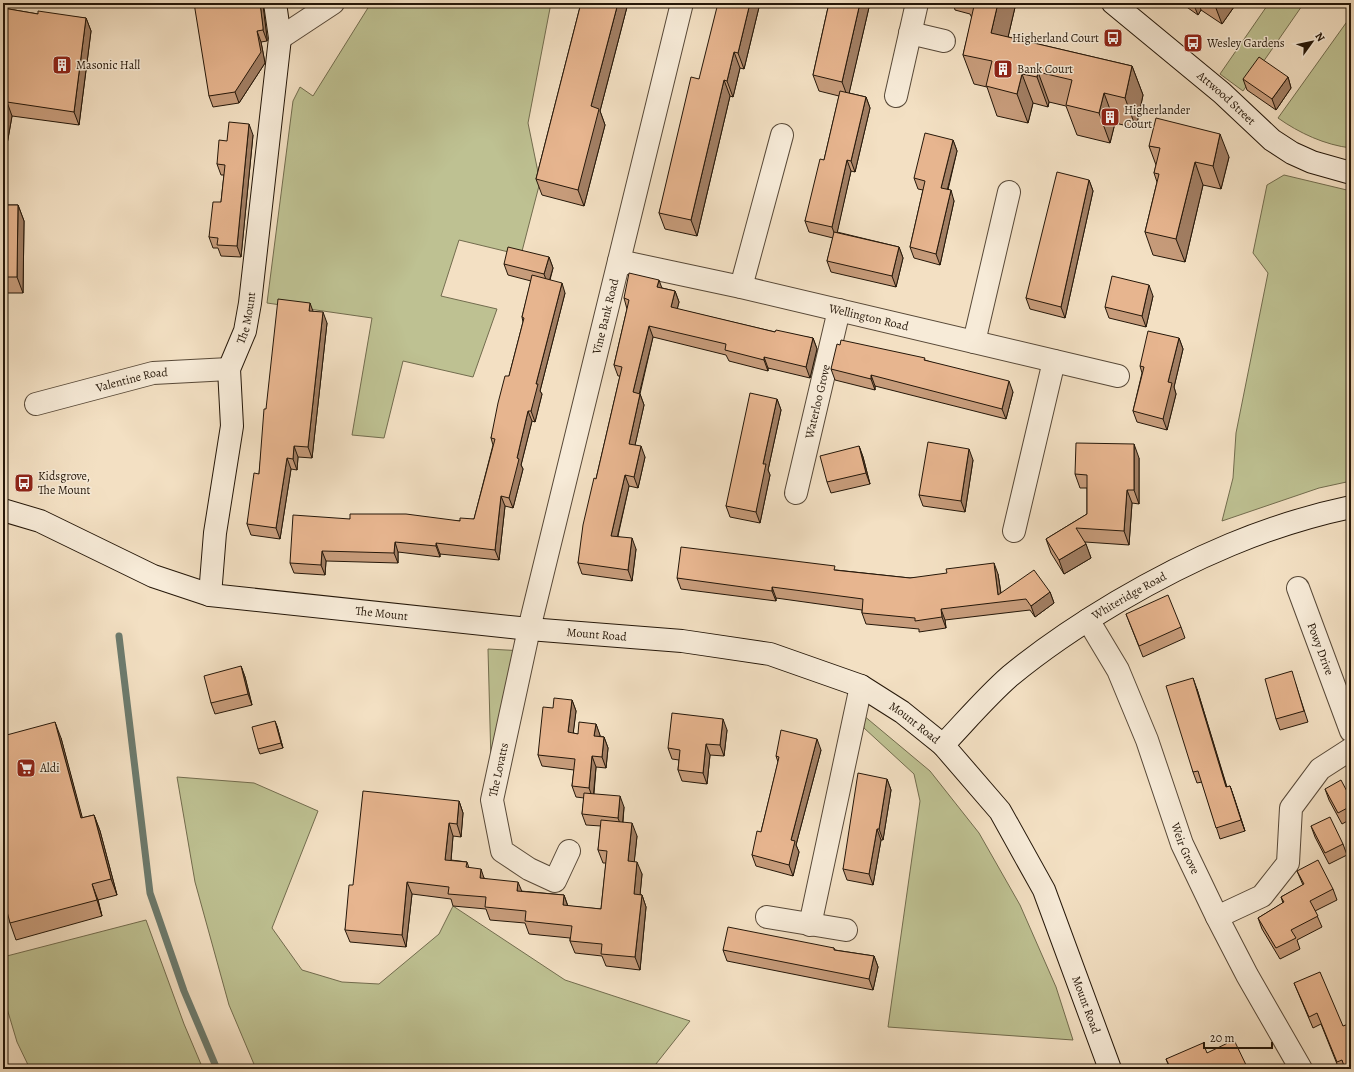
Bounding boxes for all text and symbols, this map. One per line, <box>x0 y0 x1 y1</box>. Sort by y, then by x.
north arrow <box>1292 22 1332 62</box>
bus stop icon: Higherland Court <box>1102 27 1124 49</box>
text: N <box>1311 29 1328 44</box>
place label: Higherland Court <box>1012 30 1099 46</box>
bus stop icon: Wesley Gardens <box>1182 32 1204 54</box>
place label: Wesley Gardens <box>1206 35 1285 51</box>
building icon: Masonic Hall <box>51 54 73 76</box>
place label: Masonic Hall <box>76 57 140 73</box>
building icon: Bank Court <box>992 58 1014 80</box>
place label: Bank Court <box>1017 61 1073 77</box>
street label: Attwood Street <box>1193 67 1259 129</box>
place label: Higherlander Court <box>1124 102 1191 132</box>
building icon: Higherlander Court <box>1099 106 1121 128</box>
street label: Vine Bank Road <box>588 276 622 357</box>
street label: The Mount <box>233 291 259 346</box>
street label: Wellington Road <box>826 300 911 334</box>
street label: Waterloo Grove <box>801 363 834 441</box>
street label: Valentine Road <box>93 364 169 396</box>
place label: Kidsgrove, The Mount <box>38 468 91 498</box>
bus stop icon: Kidsgrove, The Mount <box>13 472 35 494</box>
street label: Whiteridge Road <box>1088 568 1170 624</box>
street label: The Mount <box>355 603 409 624</box>
street label: Powy Drive <box>1304 620 1338 678</box>
street label: Mount Road <box>566 624 628 645</box>
street label: Mount Road <box>886 698 944 748</box>
street label: The Lovatts <box>485 741 512 798</box>
supermarket icon: Aldi <box>15 757 37 779</box>
place label: Aldi <box>39 760 60 776</box>
street label: Weir Grove <box>1167 820 1203 877</box>
street label: Mount Road <box>1068 974 1104 1036</box>
scale bar <box>1204 1024 1272 1050</box>
text: 20 m <box>1210 1030 1234 1046</box>

